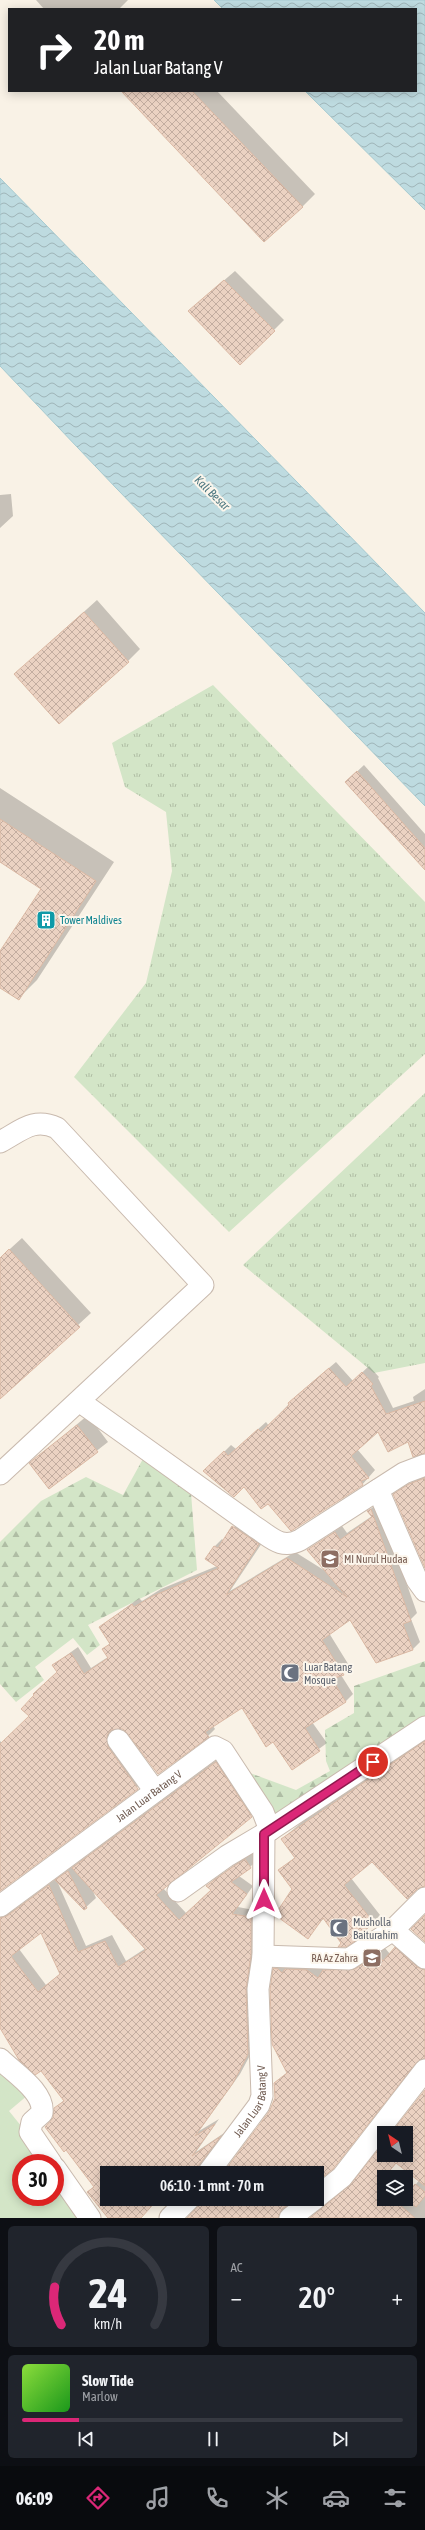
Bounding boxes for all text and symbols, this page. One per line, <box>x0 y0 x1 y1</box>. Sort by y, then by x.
icon: right <box>28 24 80 76</box>
text: 20 m <box>94 24 144 56</box>
text: Jalan Luar Batang V <box>94 57 222 78</box>
water label: Kali Besar <box>192 473 233 513</box>
building icon: Tower Maldives <box>35 909 57 931</box>
place label: Tower Maldives <box>60 914 122 926</box>
school or university icon: MI Nurul Hudaa <box>319 1548 341 1570</box>
place label: MI Nurul Hudaa <box>344 1553 408 1565</box>
place label: Luar Batang Mosque <box>304 1661 352 1686</box>
mosque icon: Luar Batang Mosque <box>279 1662 301 1684</box>
pin <box>356 1745 390 1779</box>
icon: arrive <box>362 1751 384 1773</box>
street label: Jalan Luar Batang V <box>114 1767 184 1824</box>
position arrow <box>243 1879 285 1921</box>
place label: Musholla Baiturahim <box>353 1916 398 1941</box>
mosque icon: Musholla Baiturahim <box>328 1917 350 1939</box>
school or university icon: RA Az Zahra <box>361 1947 383 1969</box>
place label: RA Az Zahra <box>311 1952 358 1964</box>
street label: Jalan Luar Batang V <box>231 2064 268 2139</box>
north arrow <box>377 2126 413 2162</box>
map controls <box>377 2126 413 2206</box>
speed limit sign: 30 <box>12 2154 64 2206</box>
button: layers <box>377 2170 413 2206</box>
text: 06:10 · 1 mnt · 70 m <box>160 2177 264 2194</box>
text: AC <box>231 2260 243 2275</box>
text: 24 <box>89 2268 128 2316</box>
text: 20° <box>299 2280 335 2314</box>
text: − <box>231 2284 242 2310</box>
text: + <box>392 2284 403 2310</box>
text: km/h <box>94 2315 122 2331</box>
text: Slow Tide <box>82 2372 134 2389</box>
text: Marlow <box>82 2389 118 2404</box>
icon: previous <box>75 2428 97 2450</box>
icon: pause <box>202 2428 224 2450</box>
icon: next <box>329 2428 351 2450</box>
icon: directions <box>84 2484 112 2512</box>
icon: music <box>144 2484 172 2512</box>
icon: phone <box>203 2484 231 2512</box>
icon: climate <box>263 2484 291 2512</box>
icon: car <box>322 2484 350 2512</box>
icon: filters <box>381 2484 409 2512</box>
text: 06:09 <box>16 2488 53 2509</box>

